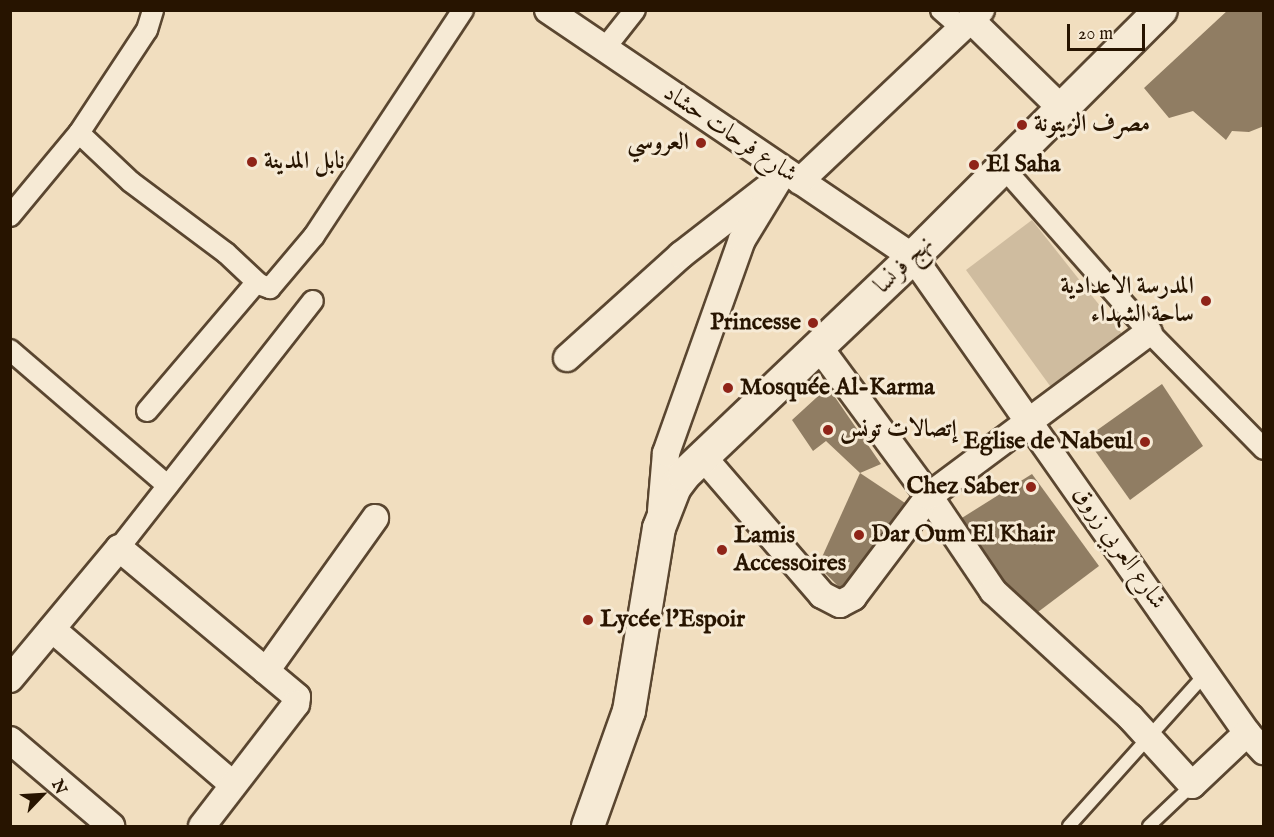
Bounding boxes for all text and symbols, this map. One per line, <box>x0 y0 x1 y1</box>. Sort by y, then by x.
scale bar <box>1070 12 1148 50</box>
text: 20 m <box>1078 23 1113 46</box>
street label: شارع فرحات حشاد <box>658 79 802 189</box>
place label: مصرف الزيتونة <box>1034 111 1150 139</box>
marker: مصرف الزيتونة <box>1015 118 1029 132</box>
place label: العروسي <box>627 129 689 157</box>
marker: العروسي <box>694 136 708 150</box>
place label: نابل المدينة <box>264 148 345 176</box>
place label: El Saha <box>986 151 1060 179</box>
marker: نابل المدينة <box>245 155 259 169</box>
marker: El Saha <box>967 158 981 172</box>
street label: نهج فرنسا <box>868 230 940 300</box>
place label: المدرسة الاعدادية ساحة الشهداء <box>1060 273 1194 329</box>
marker: المدرسة الاعدادية ساحة الشهداء <box>1199 294 1213 308</box>
place label: Princesse <box>710 309 801 337</box>
marker: Princesse <box>806 316 820 330</box>
place label: Mosquée Al-Karma <box>740 374 935 402</box>
marker: Mosquée Al-Karma <box>721 381 735 395</box>
place label: إتصالات تونس <box>840 416 957 444</box>
marker: إتصالات تونس <box>821 423 835 437</box>
place label: Eglise de Nabeul <box>963 428 1133 456</box>
marker: Eglise de Nabeul <box>1138 435 1152 449</box>
place label: Chez Saber <box>906 473 1019 501</box>
marker: Chez Saber <box>1024 480 1038 494</box>
street label: شارع العربي زروق <box>1066 481 1172 615</box>
place label: Dar Oum El Khair <box>871 521 1055 549</box>
place label: Lamis Accessoires <box>734 522 846 578</box>
marker: Dar Oum El Khair <box>852 528 866 542</box>
marker: Lamis Accessoires <box>715 543 729 557</box>
place label: Lycée l'Espoir <box>600 606 745 634</box>
marker: Lycée l'Espoir <box>581 613 595 627</box>
north arrow <box>12 765 72 825</box>
text: N <box>46 777 70 798</box>

